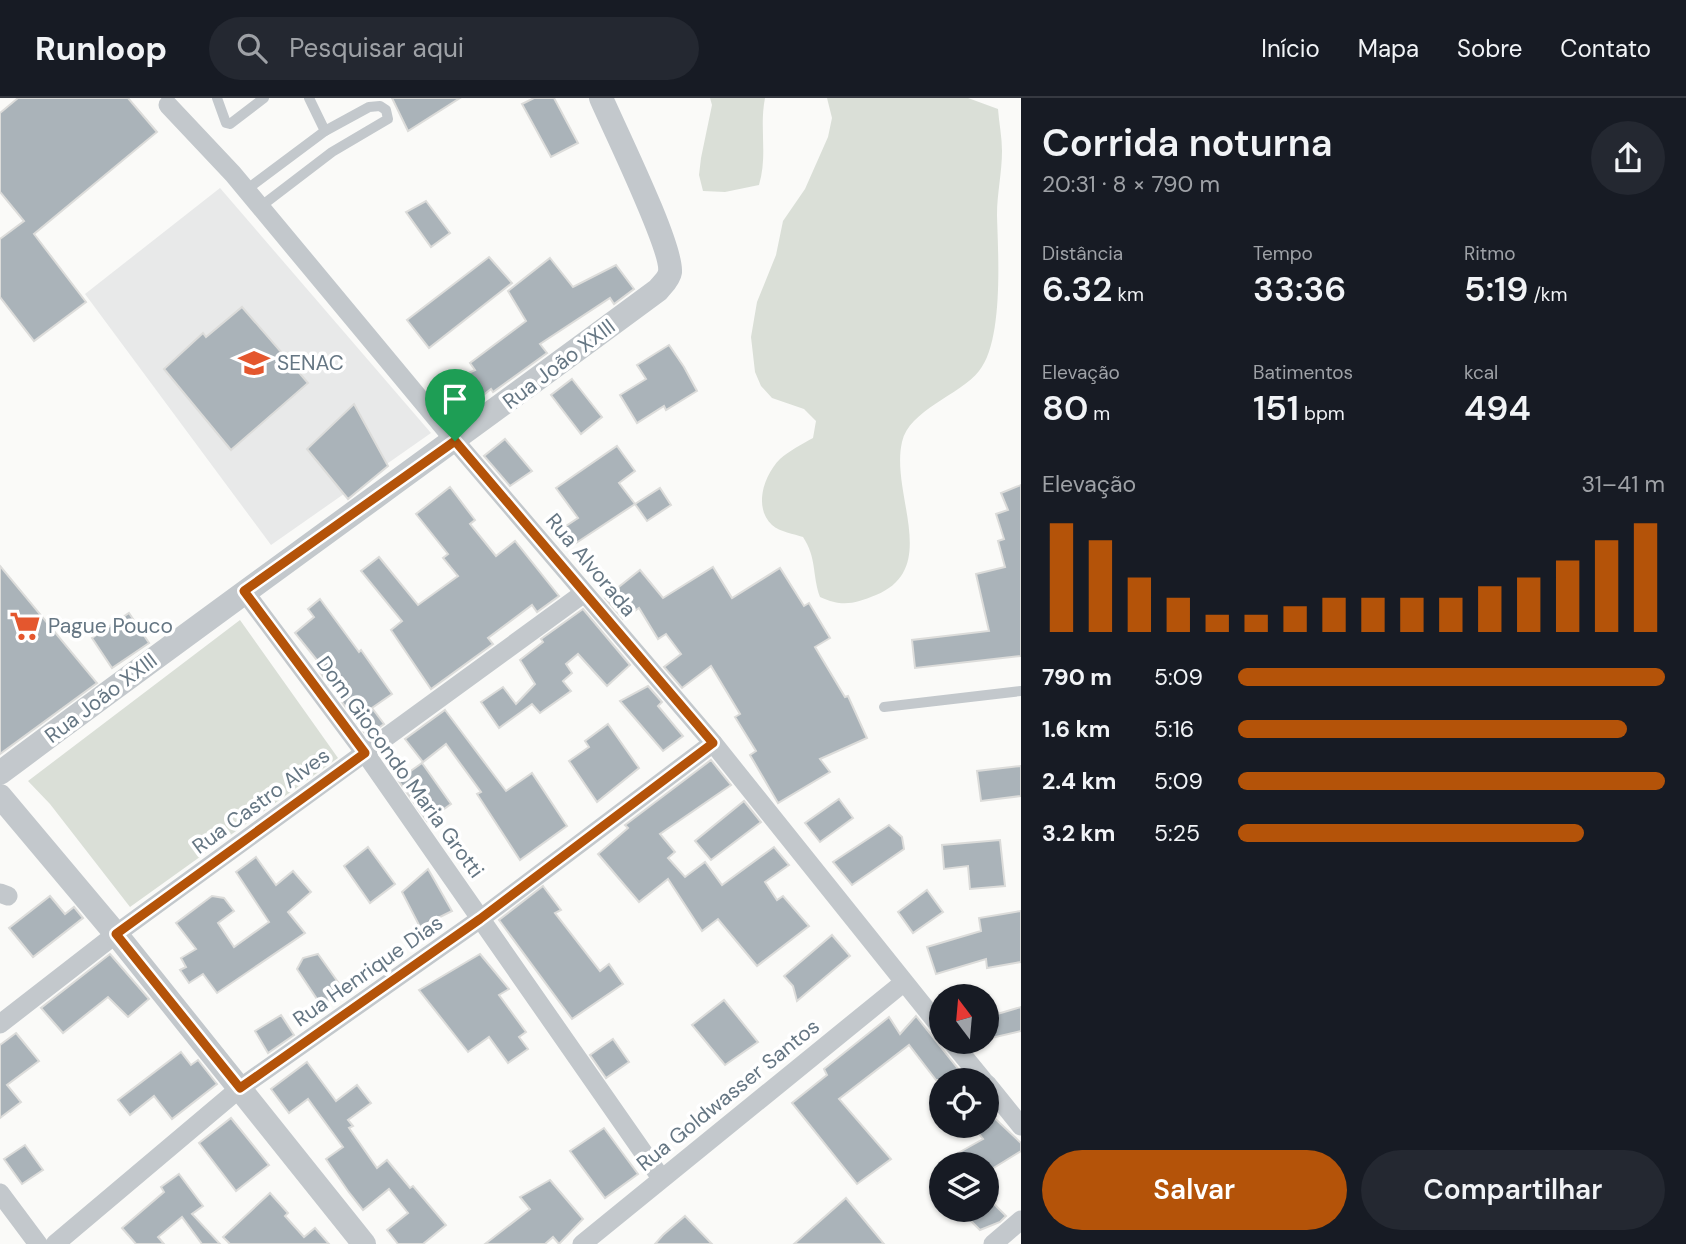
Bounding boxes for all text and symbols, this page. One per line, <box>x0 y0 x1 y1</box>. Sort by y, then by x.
search box <box>209 17 699 80</box>
text: Runloop <box>35 27 167 70</box>
icon: search <box>233 29 271 67</box>
text: Pesquisar aqui <box>289 31 464 65</box>
text: Início <box>1261 33 1320 64</box>
text: Mapa <box>1358 33 1419 64</box>
text: Sobre <box>1457 33 1522 64</box>
text: Contato <box>1560 33 1651 64</box>
text: Corrida noturna <box>1042 118 1333 168</box>
button: share <box>1591 121 1665 195</box>
text: 20:31 · 8 × 790 m <box>1042 169 1220 199</box>
text: Distância <box>1042 241 1123 266</box>
text: Tempo <box>1253 241 1313 266</box>
text: Ritmo <box>1464 241 1516 266</box>
text: 6.32 <box>1042 266 1112 312</box>
text: 33:36 <box>1253 266 1346 312</box>
text: 5:19 <box>1464 266 1528 312</box>
text: km <box>1112 282 1144 307</box>
text: /km <box>1528 282 1567 307</box>
street label: Rua João XXIII <box>497 312 621 416</box>
school or university icon: SENAC <box>237 346 271 380</box>
place label: SENAC <box>277 349 344 377</box>
text: Elevação <box>1042 360 1120 385</box>
text: Batimentos <box>1253 360 1353 385</box>
text: kcal <box>1464 360 1498 385</box>
pin <box>425 369 485 441</box>
icon: arrive <box>436 380 474 418</box>
text: 80 <box>1042 385 1088 431</box>
text: 151 <box>1253 385 1299 431</box>
text: 494 <box>1464 385 1531 431</box>
text: m <box>1088 401 1110 426</box>
text: bpm <box>1299 401 1345 426</box>
text: Elevação <box>1042 469 1136 499</box>
text: 31–41 m <box>1581 469 1665 499</box>
street label: Rua Alvorada <box>539 507 643 623</box>
supermarket icon: Pague Pouco <box>8 609 42 643</box>
place label: Pague Pouco <box>48 612 173 640</box>
street label: Rua João XXIII <box>39 646 163 750</box>
street label: Dom Giocondo Maria Grotti <box>310 650 490 884</box>
text: 790 m <box>1042 662 1112 692</box>
text: 5:09 <box>1154 662 1203 692</box>
text: 1.6 km <box>1042 714 1110 744</box>
text: 5:16 <box>1154 714 1194 744</box>
street label: Rua Castro Alves <box>187 742 335 860</box>
text: 2.4 km <box>1042 766 1116 796</box>
text: 5:09 <box>1154 766 1203 796</box>
text: 3.2 km <box>1042 818 1115 848</box>
text: 5:25 <box>1154 818 1200 848</box>
street label: Rua Henrique Dias <box>288 909 448 1033</box>
north arrow <box>929 984 999 1054</box>
map controls <box>929 984 999 1222</box>
street label: Rua Goldwasser Santos <box>631 1012 825 1178</box>
button: locate <box>929 1068 999 1138</box>
button: Salvar <box>1042 1150 1347 1230</box>
button: Compartilhar <box>1361 1150 1665 1230</box>
button: layers <box>929 1152 999 1222</box>

